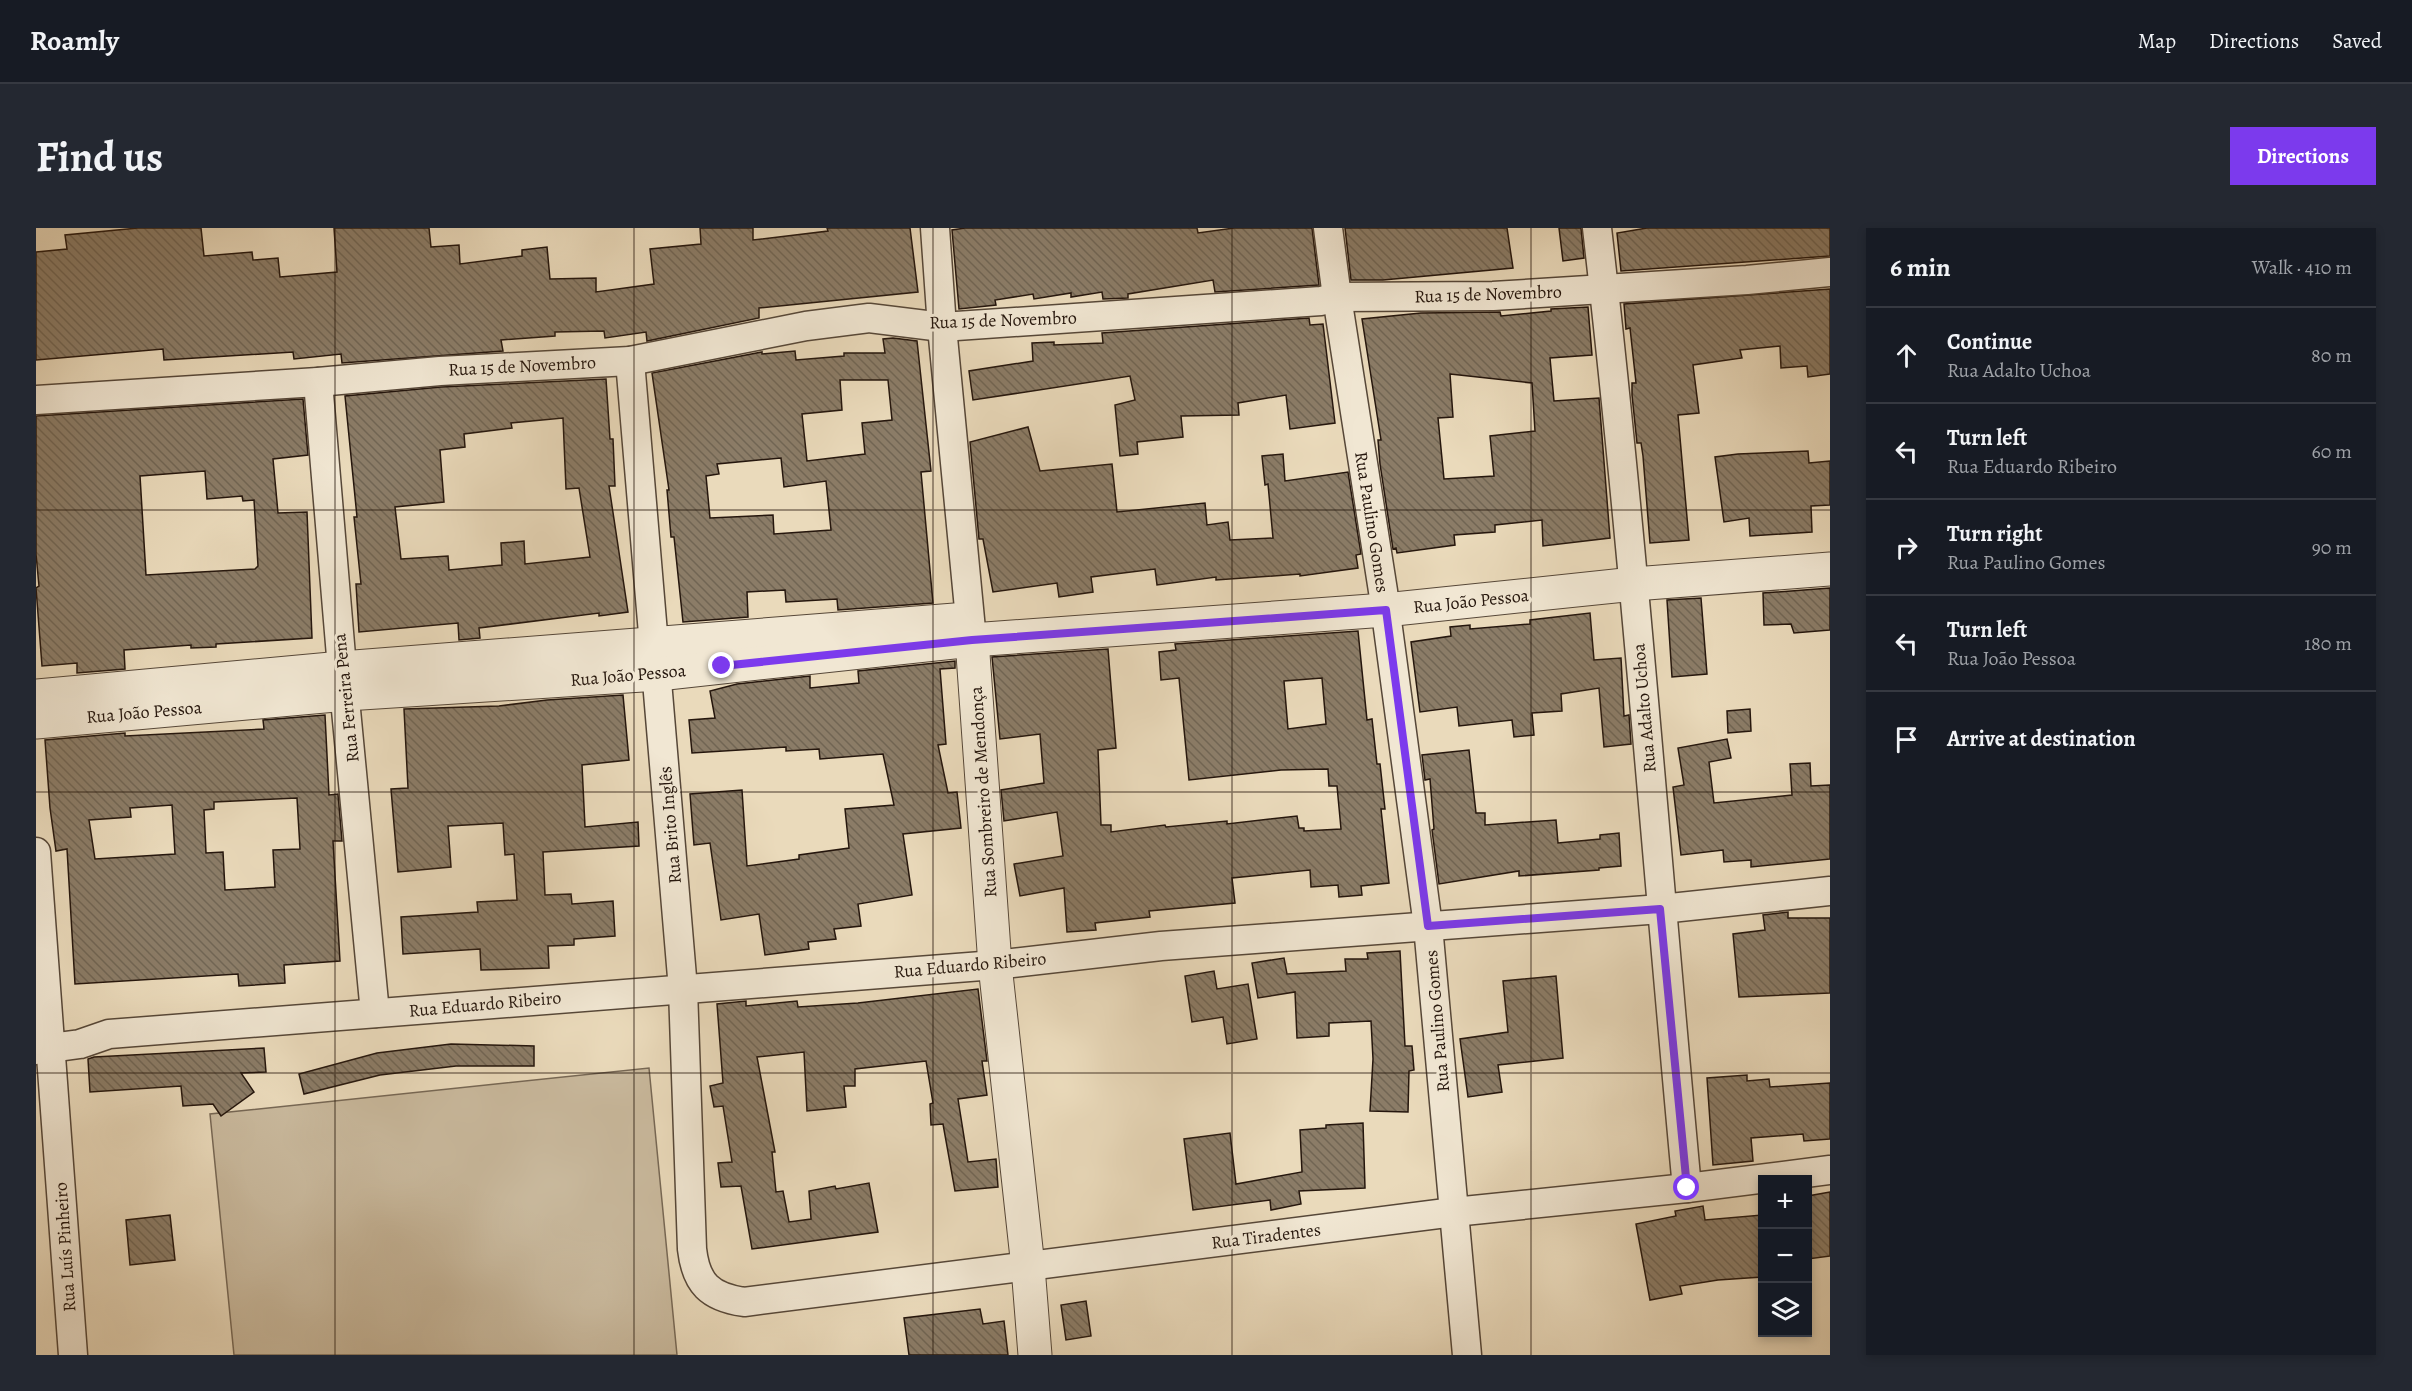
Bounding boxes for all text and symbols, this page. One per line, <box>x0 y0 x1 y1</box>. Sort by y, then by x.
text: Roamly <box>30 22 119 60</box>
text: Map <box>2138 27 2176 55</box>
text: Directions <box>2209 27 2299 55</box>
text: Saved <box>2332 27 2382 55</box>
button: Directions <box>2230 127 2376 185</box>
text: Find us <box>36 128 163 185</box>
text: 6 min <box>1890 250 1951 285</box>
text: Walk · 410 m <box>2252 254 2352 281</box>
street label: Rua 15 de Novembro <box>1414 279 1562 309</box>
street label: Rua 15 de Novembro <box>929 305 1077 335</box>
text: Continue <box>1947 327 2032 357</box>
icon: ahead <box>1890 339 1923 372</box>
text: 80 m <box>2311 342 2352 369</box>
street label: Rua 15 de Novembro <box>448 350 596 382</box>
text: Rua Adalto Uchoa <box>1947 357 2091 384</box>
text: Turn left <box>1947 423 2027 453</box>
icon: left <box>1890 435 1923 468</box>
text: 60 m <box>2312 438 2352 465</box>
street label: Rua Paulino Gomes <box>1349 450 1395 594</box>
text: Rua Eduardo Ribeiro <box>1947 453 2117 480</box>
text: Turn right <box>1947 519 2043 549</box>
icon: right <box>1890 531 1923 564</box>
text: 90 m <box>2312 534 2352 561</box>
text: Rua Paulino Gomes <box>1947 549 2105 576</box>
street label: Rua João Pessoa <box>1412 583 1531 619</box>
text: Turn left <box>1947 615 2027 645</box>
icon: left <box>1890 627 1923 660</box>
text: 180 m <box>2304 630 2352 657</box>
street label: Rua Ferreira Pena <box>327 632 365 764</box>
street label: Rua Adalto Uchoa <box>1626 642 1662 774</box>
text: Rua João Pessoa <box>1947 645 2076 672</box>
route end <box>708 652 734 678</box>
street label: Rua João Pessoa <box>569 658 688 692</box>
street label: Rua Sombreiro de Mendonça <box>964 685 1002 899</box>
street label: Rua João Pessoa <box>85 695 204 729</box>
icon: arrive <box>1890 723 1923 756</box>
text: Arrive at destination <box>1947 724 2136 754</box>
street label: Rua Brito Inglês <box>653 765 687 885</box>
street label: Rua Eduardo Ribeiro <box>893 946 1047 984</box>
street label: Rua Paulino Gomes <box>1419 949 1455 1093</box>
street label: Rua Eduardo Ribeiro <box>408 985 562 1023</box>
route start <box>1673 1174 1699 1200</box>
map controls <box>1758 1175 1812 1337</box>
button: + <box>1758 1175 1812 1229</box>
street label: Rua Luís Pinheiro <box>48 1181 82 1313</box>
street label: Rua Tiradentes <box>1210 1217 1322 1255</box>
button: − <box>1758 1229 1812 1283</box>
button: layers <box>1758 1283 1812 1337</box>

